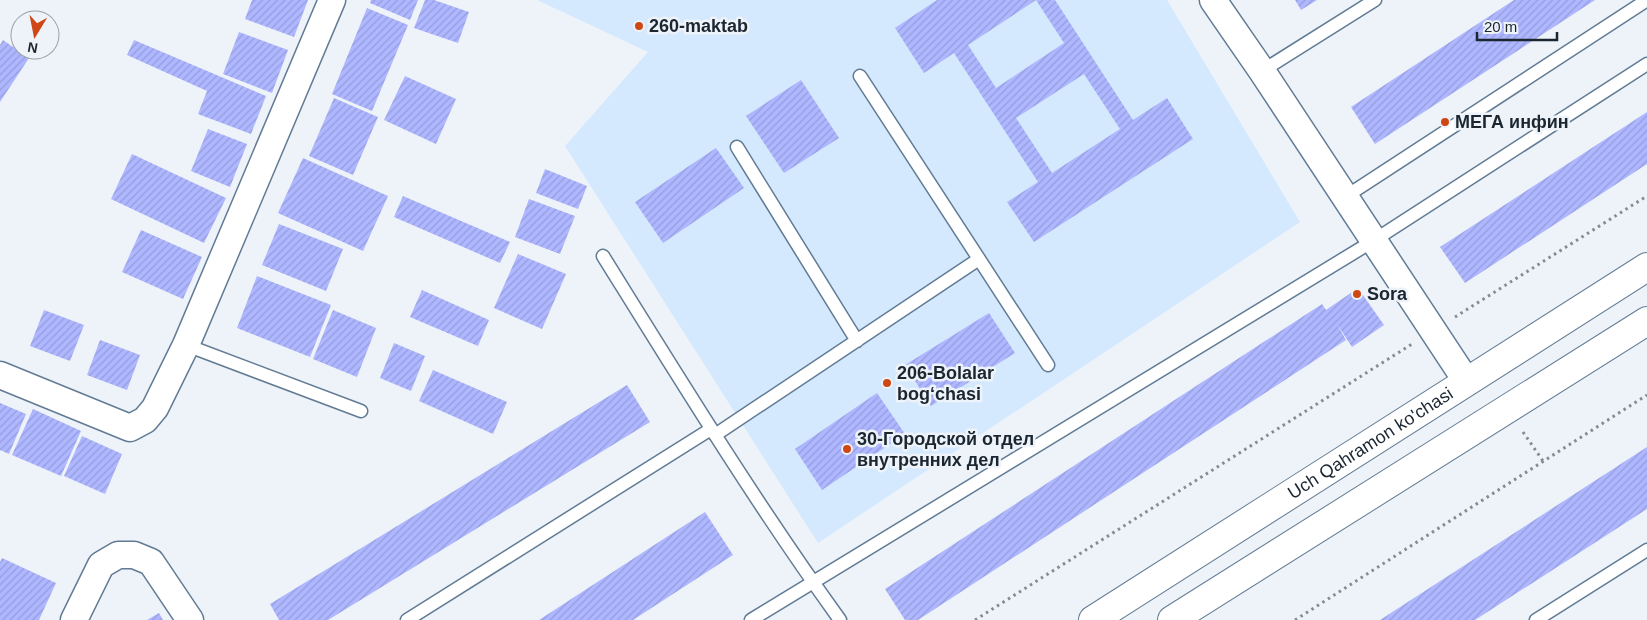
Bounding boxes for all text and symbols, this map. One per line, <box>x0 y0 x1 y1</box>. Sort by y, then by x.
north arrow <box>10 10 60 60</box>
scale bar <box>1477 10 1557 42</box>
place label: 260-maktab <box>649 16 748 36</box>
text: 20 m <box>1484 18 1517 35</box>
marker: 260-maktab <box>633 20 645 32</box>
text: N <box>26 39 39 57</box>
place label: МЕГА инфин <box>1455 112 1569 132</box>
marker: МЕГА инфин <box>1439 116 1451 128</box>
place label: Sora <box>1367 284 1408 304</box>
marker: Sora <box>1351 288 1363 300</box>
place label: 206-Bolalar bogʻchasi <box>897 363 994 404</box>
marker: 206-Bolalar bogʻchasi <box>881 377 893 389</box>
street label: Uch Qahramon ko'chasi <box>1284 383 1457 503</box>
place label: 30-Городской отдел внутренних дел <box>857 429 1034 470</box>
marker: 30-Городской отдел внутренних дел <box>841 443 853 455</box>

